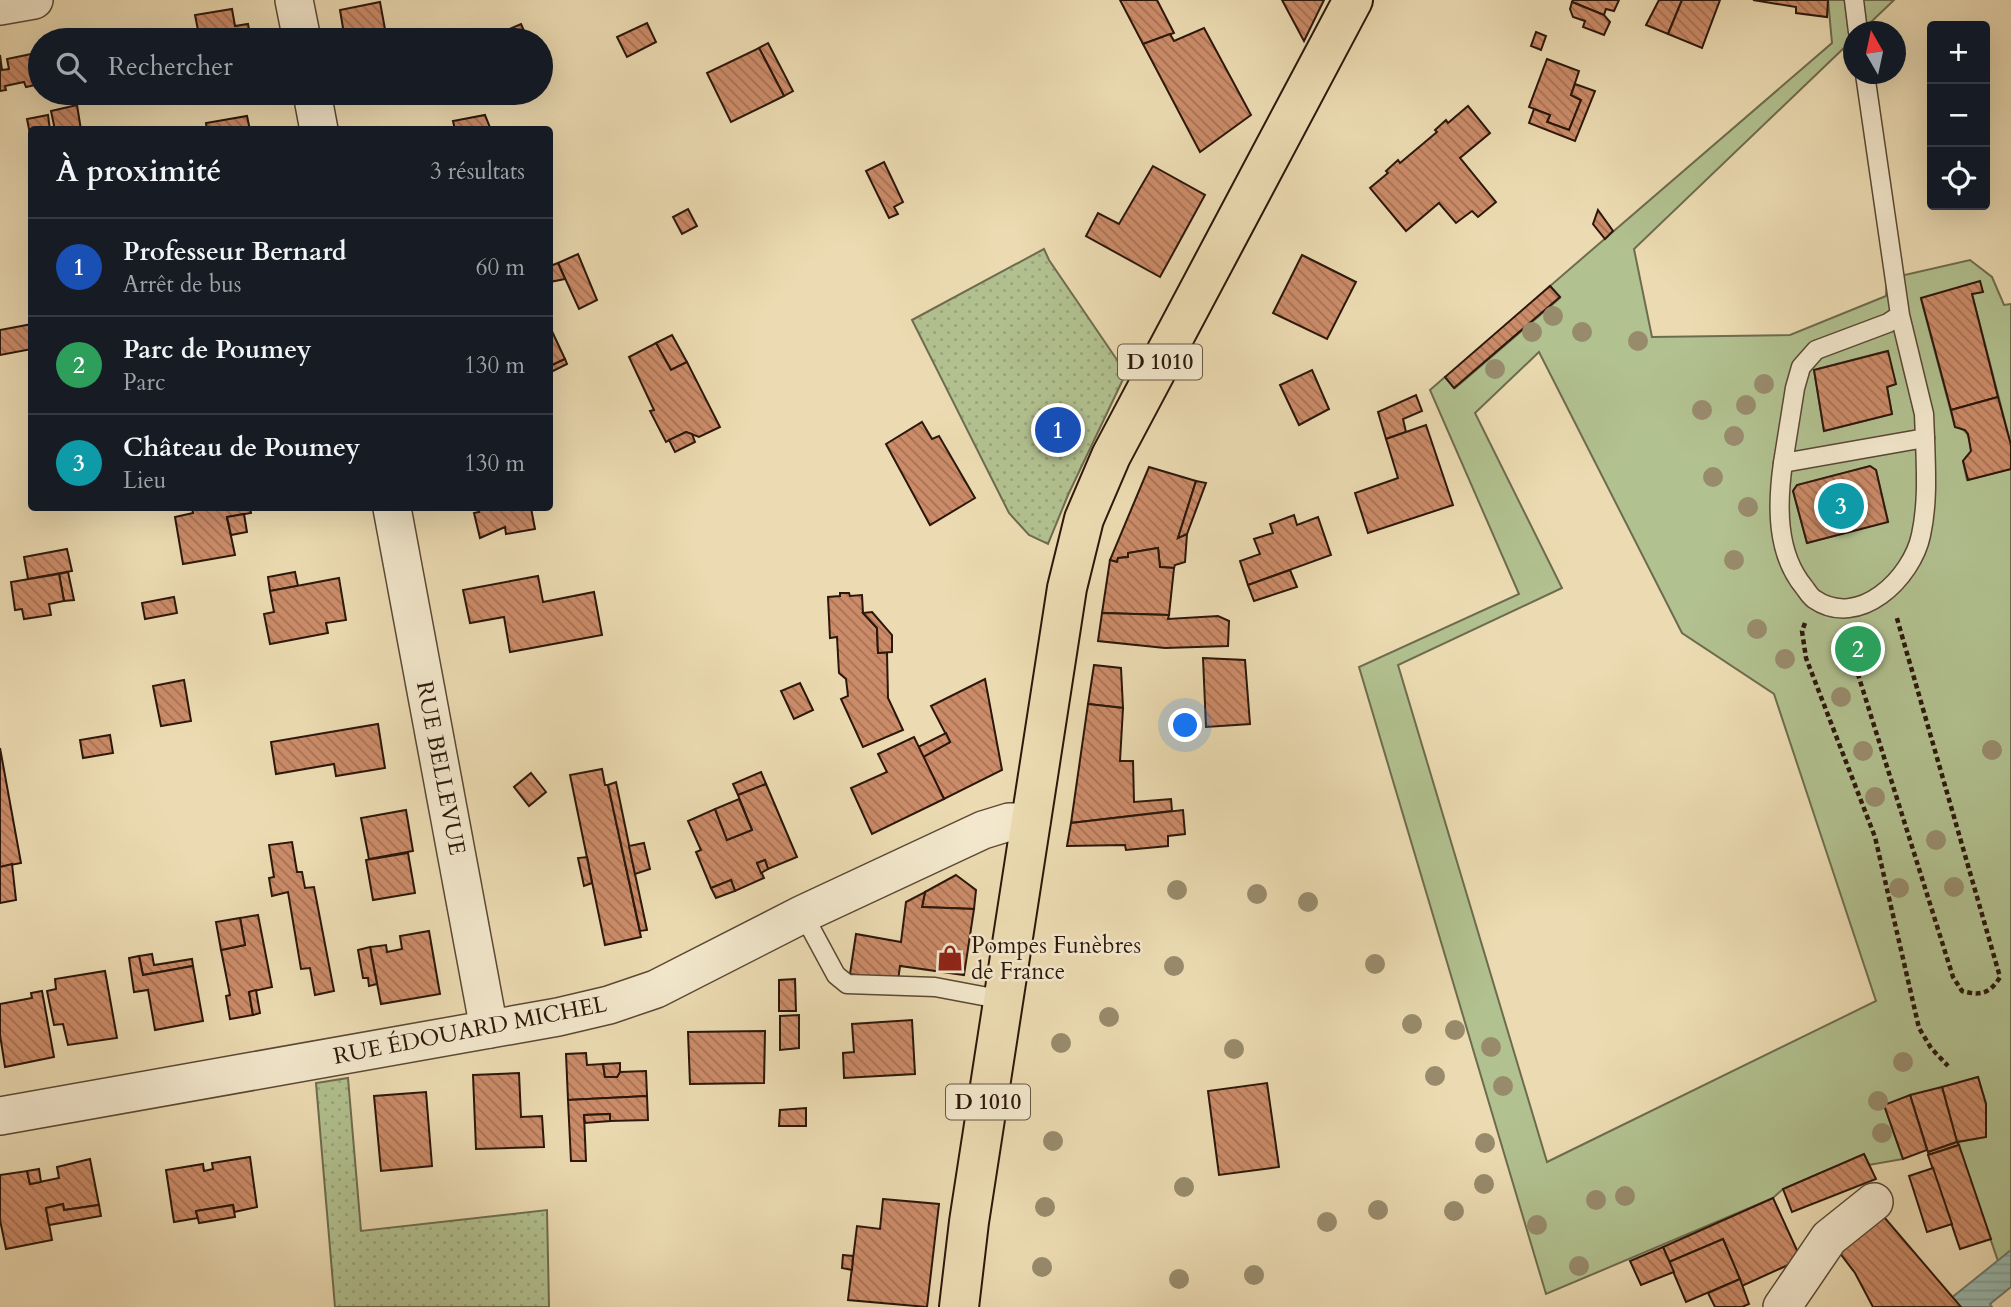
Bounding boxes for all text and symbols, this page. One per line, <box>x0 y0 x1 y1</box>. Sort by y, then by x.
north arrow <box>1843 21 1906 84</box>
map controls <box>1927 21 1990 210</box>
button: + <box>1927 21 1990 84</box>
search box <box>28 28 553 105</box>
icon: search <box>52 48 90 86</box>
text: Rechercher <box>108 49 233 84</box>
button: − <box>1927 84 1990 147</box>
button: locate <box>1927 147 1990 210</box>
text: À proximité <box>56 151 221 192</box>
text: 3 résultats <box>430 156 525 187</box>
text: Professeur Bernard <box>123 234 347 269</box>
text: 1 <box>73 252 85 283</box>
text: 60 m <box>476 252 525 283</box>
text: Arrêt de bus <box>123 269 242 300</box>
text: Parc de Poumey <box>123 332 312 367</box>
road number: D 1010 <box>1118 344 1202 380</box>
text: 2 <box>73 350 85 381</box>
text: 130 m <box>464 350 525 381</box>
text: Parc <box>123 367 165 398</box>
pin: 1 <box>1035 404 1081 456</box>
text: Château de Poumey <box>123 430 360 465</box>
text: 3 <box>73 448 85 479</box>
text: 130 m <box>464 448 525 479</box>
text: Lieu <box>123 465 166 496</box>
pin: 3 <box>1818 480 1864 532</box>
pin: 2 <box>1835 623 1881 675</box>
street label: RUE BELLEVUE <box>409 678 473 858</box>
your location <box>1168 708 1202 742</box>
place label: Pompes Funèbres de France <box>971 930 1141 987</box>
shop icon: Pompes Funèbres de France <box>935 943 965 973</box>
street label: RUE ÉDOUARD MICHEL <box>330 988 610 1072</box>
road number: D 1010 <box>946 1084 1030 1120</box>

